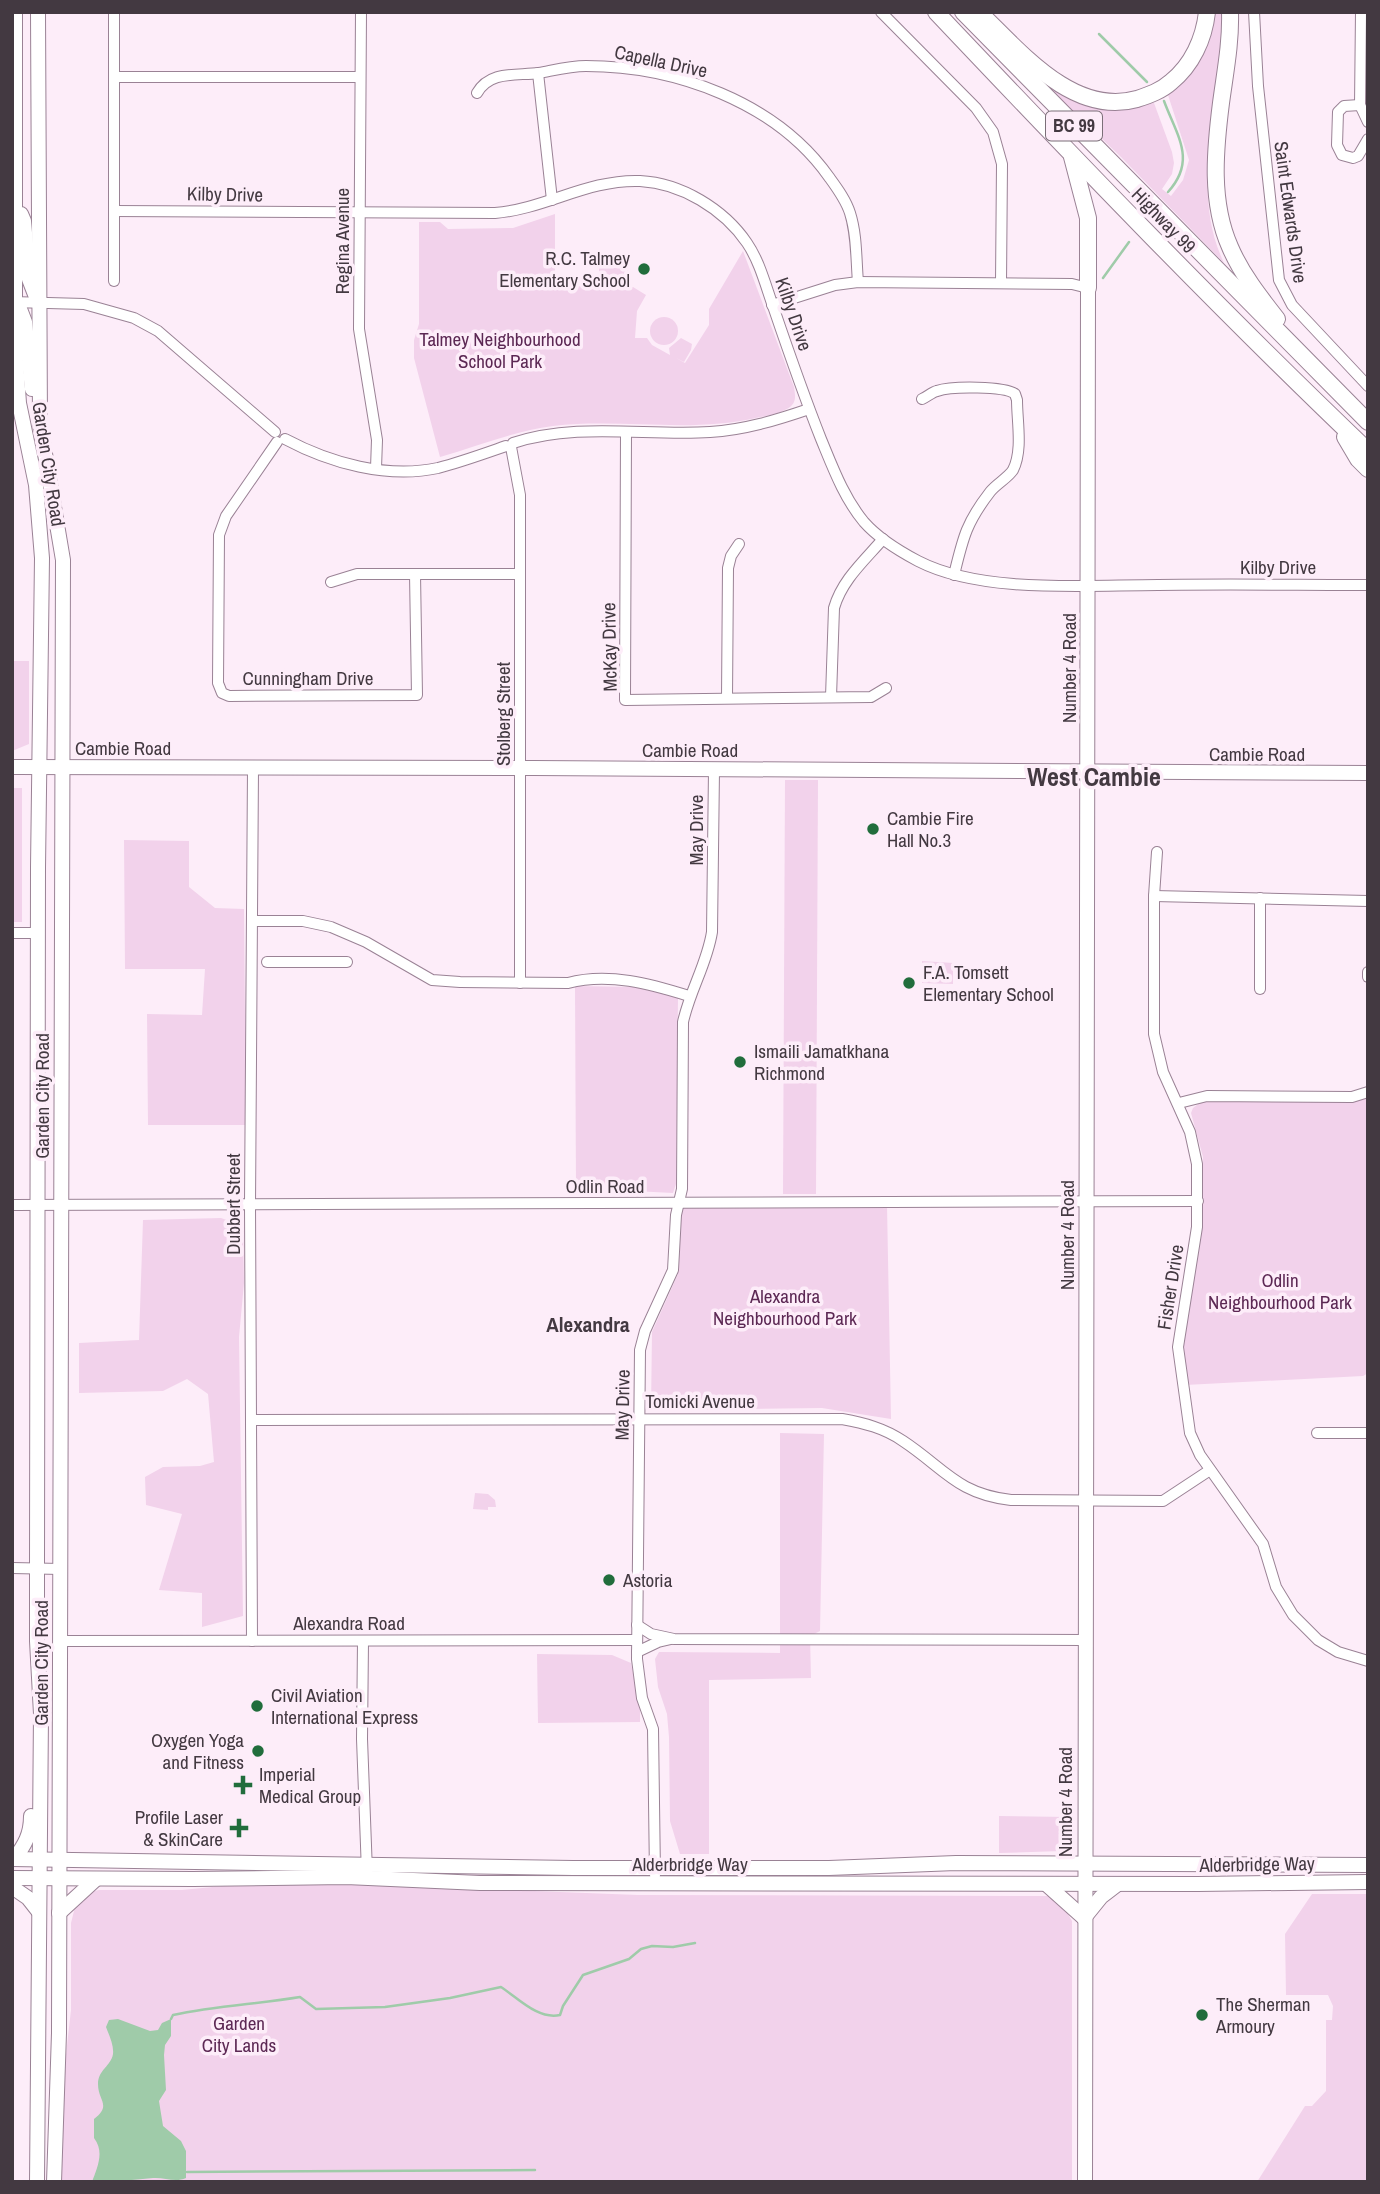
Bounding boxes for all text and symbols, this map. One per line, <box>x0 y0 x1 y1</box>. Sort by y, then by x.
street label: Capella Drive <box>612 38 710 84</box>
road number: BC 99 <box>1046 112 1102 140</box>
street label: Saint Edwards Drive <box>1268 139 1314 285</box>
street label: Kilby Drive <box>187 180 263 208</box>
street label: Highway 99 <box>1126 181 1202 259</box>
street label: Regina Avenue <box>329 188 355 294</box>
place label: R.C. Talmey Elementary School <box>499 245 630 293</box>
marker: R.C. Talmey Elementary School <box>636 261 652 277</box>
street label: Kilby Drive <box>769 274 819 354</box>
park label: Talmey Neighbourhood School Park <box>419 326 581 374</box>
street label: Garden City Road <box>26 400 72 528</box>
street label: Kilby Drive <box>1240 554 1316 580</box>
street label: McKay Drive <box>595 602 623 692</box>
street label: Number 4 Road <box>1056 613 1082 723</box>
street label: Stolberg Street <box>490 661 516 766</box>
street label: Cunningham Drive <box>243 665 373 691</box>
street label: Cambie Road <box>75 735 171 761</box>
street label: Cambie Road <box>642 737 738 763</box>
street label: Cambie Road <box>1209 741 1305 767</box>
district label: West Cambie <box>1027 759 1161 794</box>
street label: May Drive <box>683 795 709 865</box>
place label: Cambie Fire Hall No.3 <box>887 805 974 853</box>
marker: Cambie Fire Hall No.3 <box>865 821 881 837</box>
place label: F.A. Tomsett Elementary School <box>923 959 1054 1007</box>
marker: F.A. Tomsett Elementary School <box>901 975 917 991</box>
street label: Garden City Road <box>29 1033 55 1159</box>
place label: Ismaili Jamatkhana Richmond <box>754 1038 889 1086</box>
marker: Ismaili Jamatkhana Richmond <box>732 1054 748 1070</box>
street label: Dubbert Street <box>220 1153 246 1255</box>
street label: Odlin Road <box>566 1173 644 1199</box>
street label: Number 4 Road <box>1054 1180 1080 1290</box>
street label: Fisher Drive <box>1150 1243 1190 1331</box>
park label: Odlin Neighbourhood Park <box>1208 1267 1352 1315</box>
park label: Alexandra Neighbourhood Park <box>713 1283 857 1331</box>
district label: Alexandra <box>546 1310 630 1339</box>
street label: May Drive <box>608 1369 636 1441</box>
street label: Tomicki Avenue <box>645 1388 755 1414</box>
place label: Astoria <box>622 1567 673 1593</box>
marker: Astoria <box>601 1572 617 1588</box>
street label: Garden City Road <box>28 1600 54 1726</box>
street label: Alexandra Road <box>292 1610 405 1636</box>
place label: Civil Aviation International Express <box>271 1682 418 1730</box>
marker: Civil Aviation International Express <box>249 1698 265 1714</box>
place label: Oxygen Yoga and Fitness <box>151 1727 244 1775</box>
marker: Oxygen Yoga and Fitness <box>250 1743 266 1759</box>
street label: Number 4 Road <box>1052 1747 1078 1857</box>
place label: Imperial Medical Group <box>259 1761 361 1809</box>
marker: Imperial Medical Group <box>233 1775 253 1795</box>
place label: Profile Laser & SkinCare <box>135 1804 224 1852</box>
marker: Profile Laser & SkinCare <box>229 1818 249 1838</box>
street label: Alderbridge Way <box>1198 1850 1315 1878</box>
street label: Alderbridge Way <box>631 1851 748 1877</box>
place label: The Sherman Armoury <box>1215 1991 1310 2039</box>
marker: The Sherman Armoury <box>1194 2007 1210 2023</box>
park label: Garden City Lands <box>202 2010 276 2058</box>

